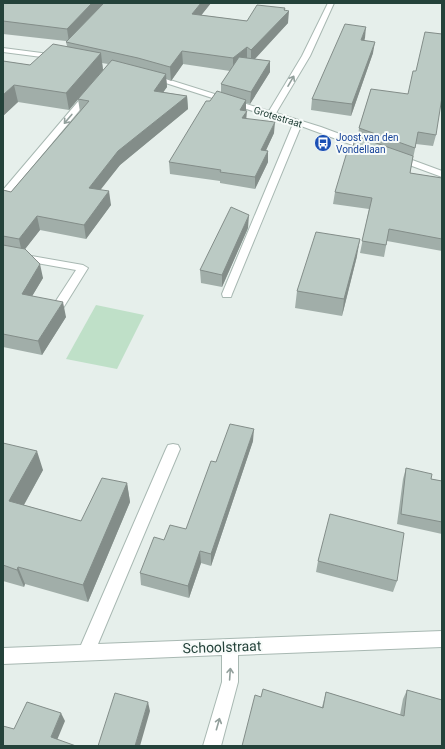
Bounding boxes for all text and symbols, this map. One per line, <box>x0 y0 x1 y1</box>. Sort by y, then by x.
one-way arrow <box>288 75 296 87</box>
street label: Grotestraat <box>252 104 304 130</box>
one-way arrow <box>64 114 73 124</box>
place label: Joost van den Vondellaan <box>336 132 399 155</box>
bus stop icon: Joost van den Vondellaan <box>313 133 333 153</box>
street label: Schoolstraat <box>182 638 262 656</box>
one-way arrow <box>227 668 234 681</box>
one-way arrow <box>215 717 222 730</box>

